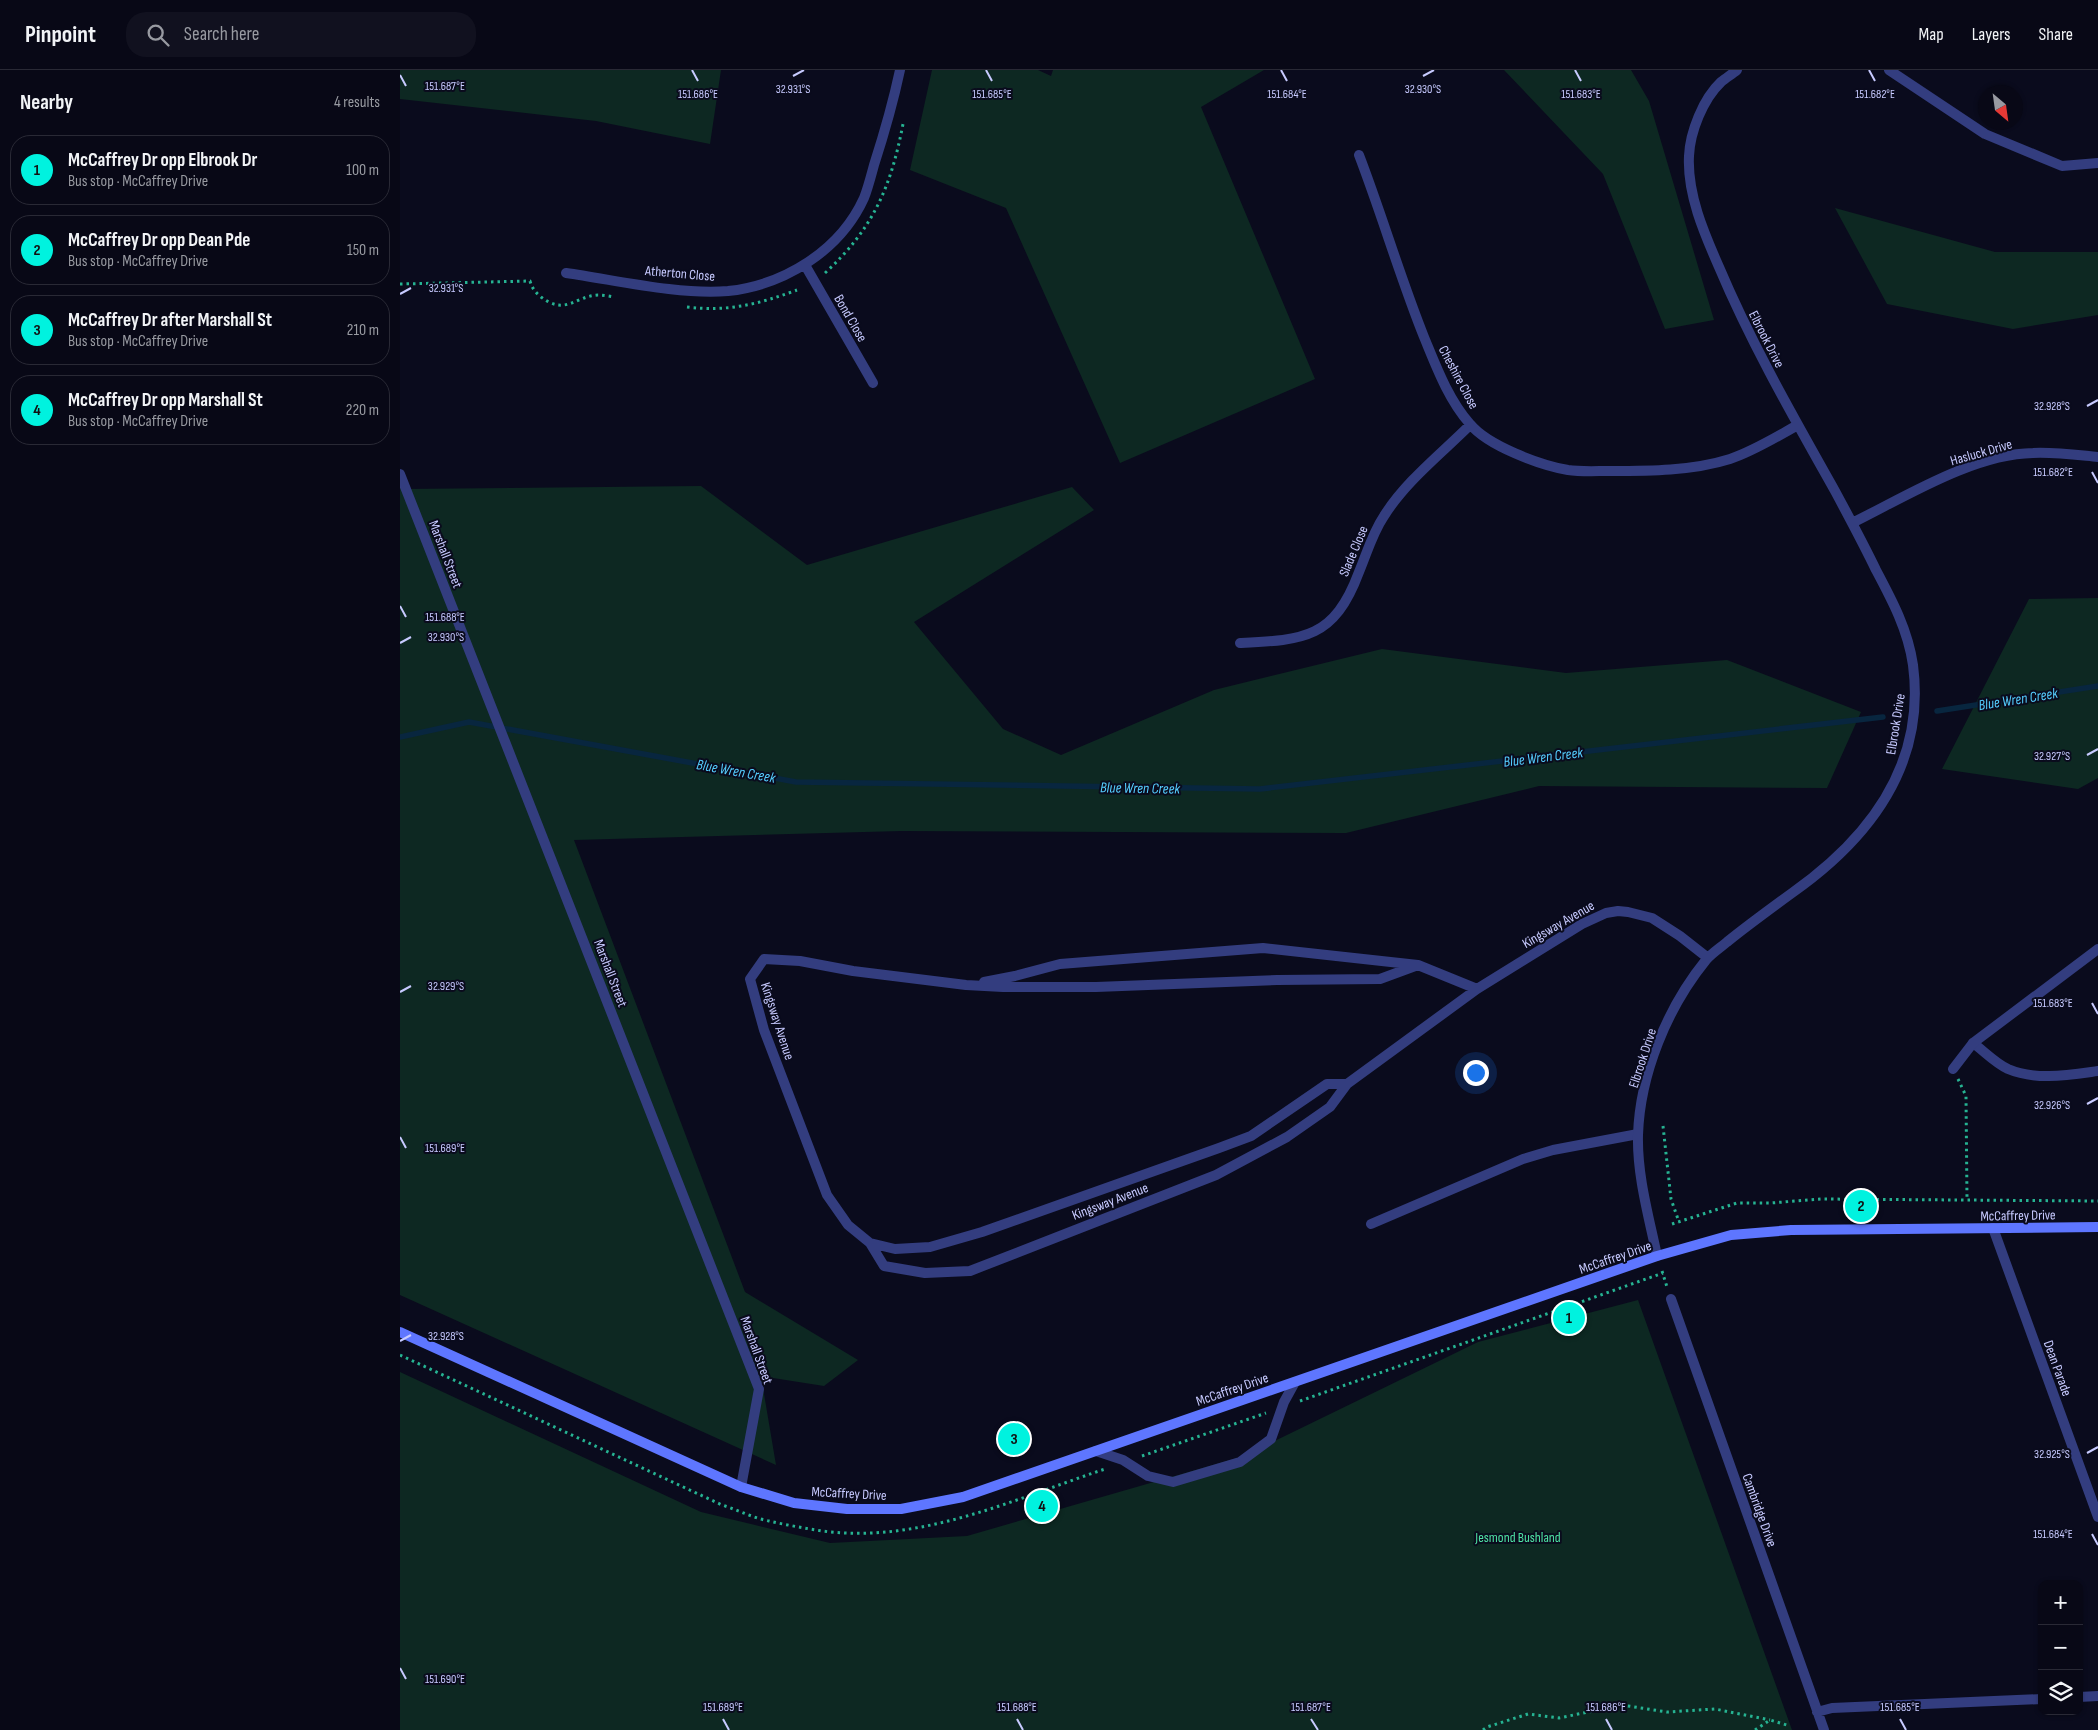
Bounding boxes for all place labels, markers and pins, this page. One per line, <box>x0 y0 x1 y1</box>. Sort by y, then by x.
pin: 2 <box>1845 1187 1877 1225</box>
pin: 1 <box>1553 1299 1585 1337</box>
pin: 3 <box>998 1420 1030 1458</box>
pin: 4 <box>1026 1487 1058 1525</box>

